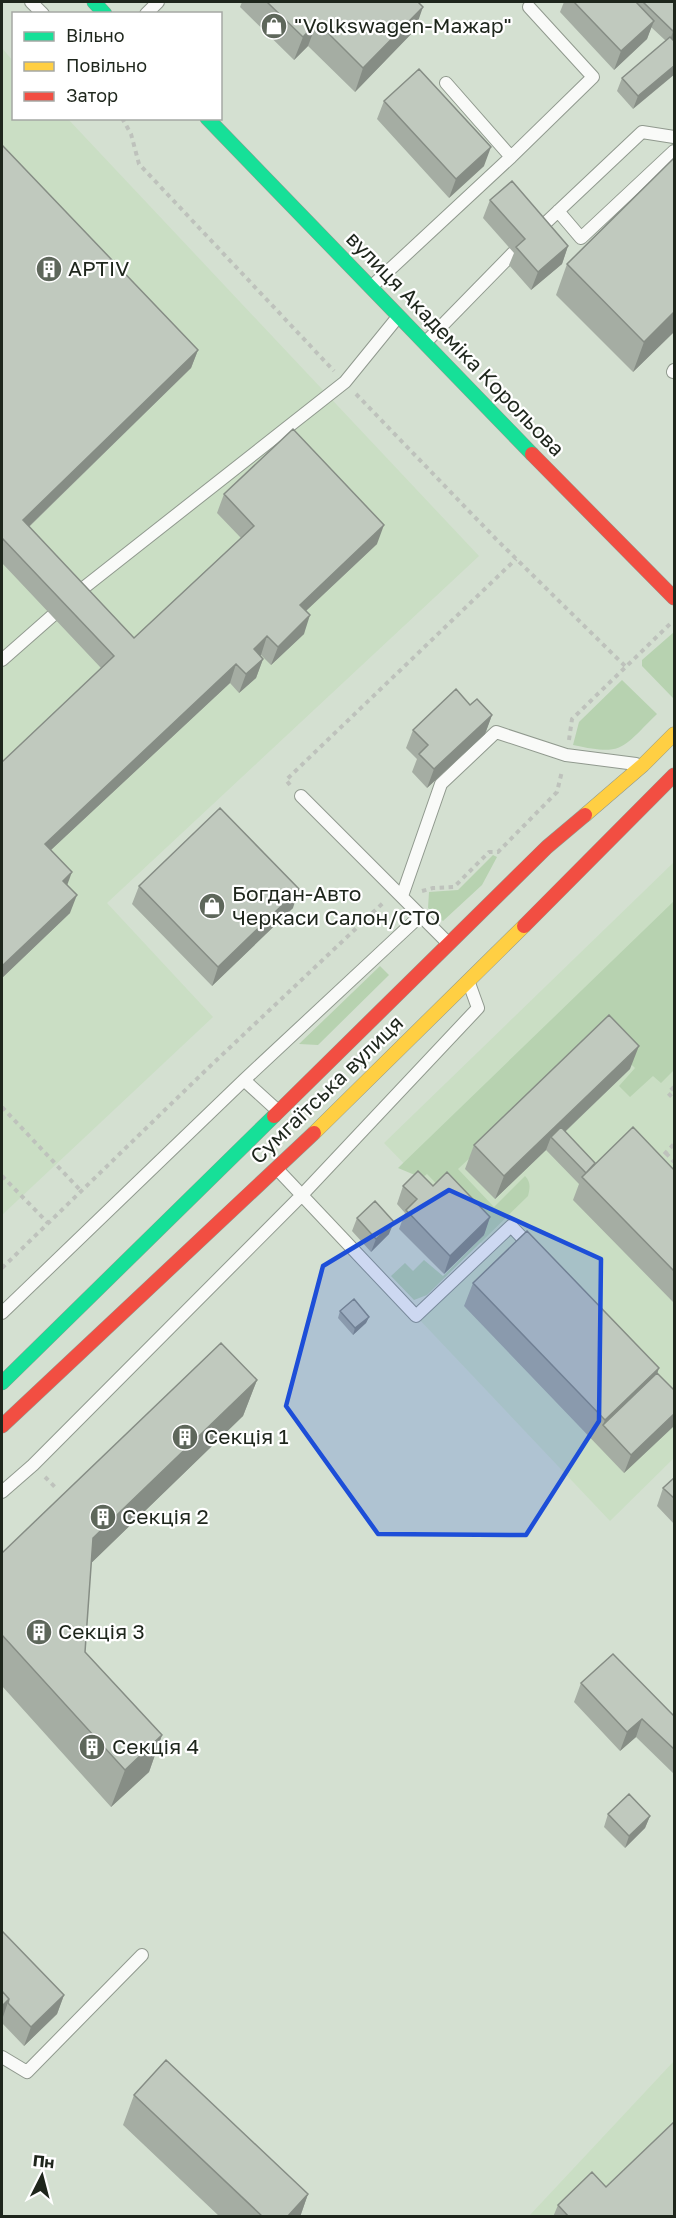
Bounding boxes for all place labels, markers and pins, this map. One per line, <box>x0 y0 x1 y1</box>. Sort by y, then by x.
shop icon: "Volkswagen-Мажар" <box>259 11 289 41</box>
place label: "Volkswagen-Мажар" <box>294 12 512 38</box>
building icon: APTIV <box>34 254 64 284</box>
place label: APTIV <box>68 255 129 281</box>
place label: Богдан-Авто Черкаси Салон/СТО <box>232 880 440 930</box>
shop icon: Богдан-Авто Черкаси Салон/СТО <box>197 891 227 921</box>
building icon: Секція 1 <box>170 1422 200 1452</box>
place label: Секція 1 <box>204 1423 289 1449</box>
building icon: Секція 2 <box>88 1502 118 1532</box>
place label: Секція 2 <box>122 1503 209 1529</box>
building icon: Секція 3 <box>24 1617 54 1647</box>
place label: Секція 3 <box>58 1618 145 1644</box>
building icon: Секція 4 <box>77 1732 107 1762</box>
place label: Секція 4 <box>112 1733 199 1759</box>

